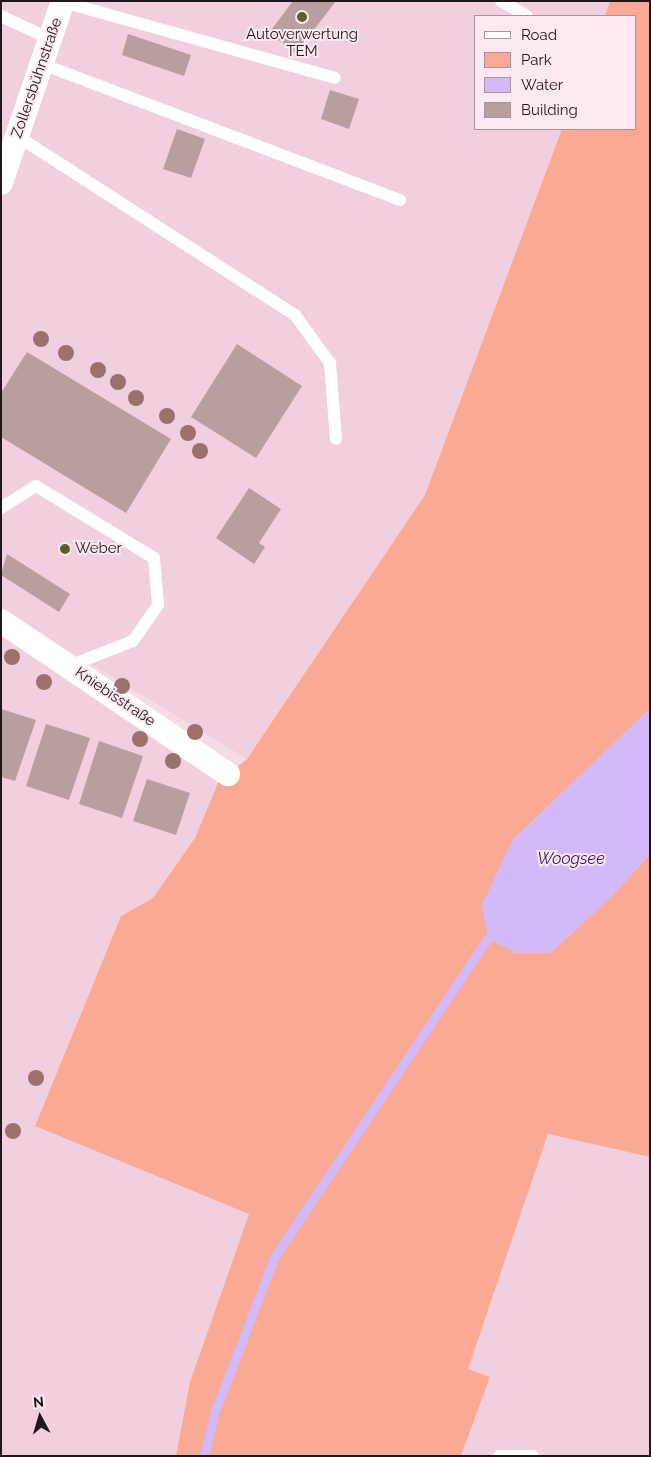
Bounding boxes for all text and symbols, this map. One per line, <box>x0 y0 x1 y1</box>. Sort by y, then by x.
marker: Autoverwertung TEM <box>296 11 308 23</box>
legend <box>473 15 636 130</box>
street label: Zollersbühnstraße <box>8 16 66 140</box>
place label: Autoverwertung TEM <box>246 25 358 60</box>
text: Road <box>521 26 557 44</box>
text: Park <box>521 51 552 69</box>
text: Water <box>521 76 563 94</box>
text: Building <box>521 101 578 119</box>
place label: Weber <box>75 540 122 558</box>
marker: Weber <box>59 543 71 555</box>
street label: Kniebisstraße <box>71 664 159 730</box>
water label: Woogsee <box>537 849 605 869</box>
north arrow <box>15 1392 65 1442</box>
text: N <box>32 1394 45 1411</box>

